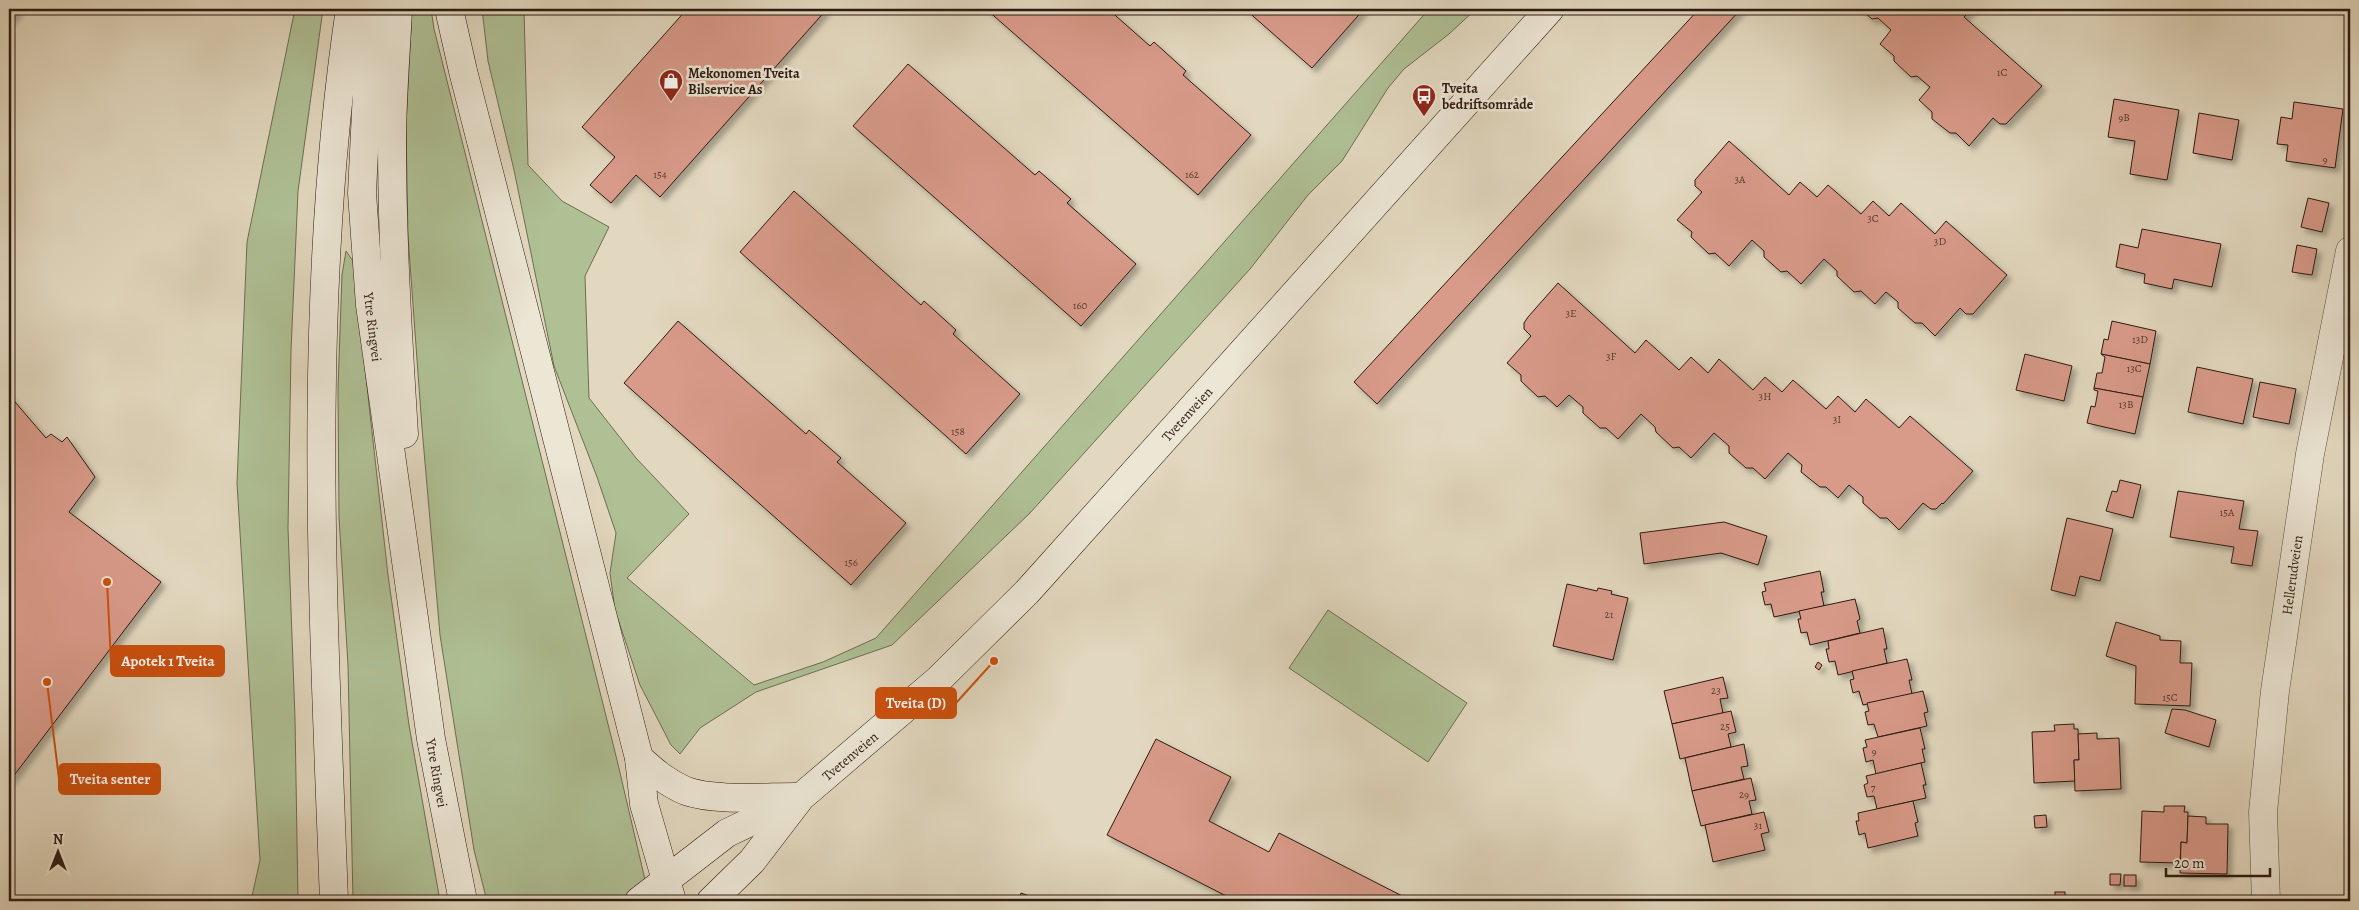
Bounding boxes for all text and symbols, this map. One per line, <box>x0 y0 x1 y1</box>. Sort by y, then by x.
place label: Mekonomen Tveita Bilservice As <box>688 64 800 99</box>
house number: 1C <box>1997 65 2007 80</box>
shop icon: Mekonomen Tveita Bilservice As <box>658 68 684 102</box>
place label: Tveita bedriftsområde <box>1441 79 1534 114</box>
bus stop icon: Tveita bedriftsområde <box>1411 83 1437 117</box>
house number: 9B <box>2118 110 2130 125</box>
house number: 9 <box>2322 152 2328 167</box>
house number: 154 <box>653 167 667 182</box>
house number: 162 <box>1185 167 1199 182</box>
house number: 3A <box>1735 172 1746 187</box>
house number: 3C <box>1867 211 1879 226</box>
house number: 3D <box>1934 234 1946 249</box>
street label: Ytre Ringvei <box>359 290 386 363</box>
house number: 160 <box>1073 298 1087 313</box>
house number: 3E <box>1565 306 1577 321</box>
house number: 13D <box>2132 332 2148 347</box>
house number: 3F <box>1606 349 1616 364</box>
house number: 13C <box>2126 361 2142 376</box>
street label: Tvetenveien <box>1158 383 1217 446</box>
house number: 3H <box>1759 389 1771 404</box>
house number: 13B <box>2119 397 2133 412</box>
house number: 3I <box>1833 412 1841 427</box>
house number: 158 <box>951 424 965 439</box>
house number: 15A <box>2220 505 2235 520</box>
street label: Hellerudveien <box>2278 534 2308 616</box>
house number: 156 <box>844 555 858 570</box>
house number: 21 <box>1605 607 1614 622</box>
callout: Apotek 1 Tveita <box>111 646 224 676</box>
text: Apotek 1 Tveita <box>120 651 216 671</box>
house number: 23 <box>1711 683 1721 698</box>
callout: Tveita (D) <box>876 688 956 718</box>
house number: 15C <box>2162 690 2178 705</box>
text: Tveita (D) <box>886 693 946 713</box>
house number: 25 <box>1720 719 1730 734</box>
street label: Tvetenveien <box>818 727 883 785</box>
street label: Ytre Ringvei <box>421 736 452 809</box>
house number: 9 <box>1871 744 1877 759</box>
callout: Tveita senter <box>59 764 160 794</box>
text: Tveita senter <box>70 769 150 789</box>
house number: 7 <box>1871 780 1876 795</box>
house number: 29 <box>1739 787 1749 802</box>
house number: 31 <box>1754 818 1762 833</box>
north arrow <box>32 828 82 878</box>
text: N <box>53 830 63 849</box>
scale bar <box>2166 845 2270 877</box>
text: 20 m <box>2174 853 2205 873</box>

